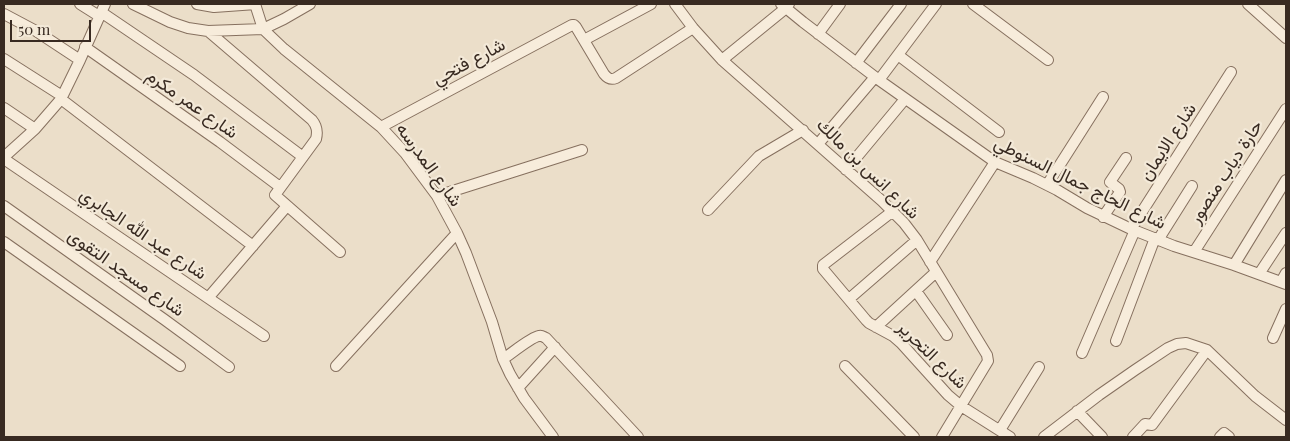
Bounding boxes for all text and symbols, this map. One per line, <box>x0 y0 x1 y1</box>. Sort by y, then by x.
scale bar <box>12 10 94 42</box>
text: 50 m <box>18 19 50 39</box>
street label: شارع فتحي <box>429 34 509 90</box>
street label: شارع عمر مكرم <box>142 65 242 143</box>
street label: شارع الايمان <box>1135 99 1201 185</box>
street label: شارع انس بن مالك <box>812 114 924 224</box>
street label: حارة دياب منصور <box>1185 116 1267 228</box>
street label: شارع المدرسه <box>391 119 467 211</box>
street label: شارع الحاج جمال السنوطي <box>990 132 1170 234</box>
street label: شارع عبد الله الجابري <box>75 183 211 285</box>
street label: شارع مسجد التقوى <box>63 225 189 321</box>
street label: شارع التحرير <box>893 316 971 394</box>

